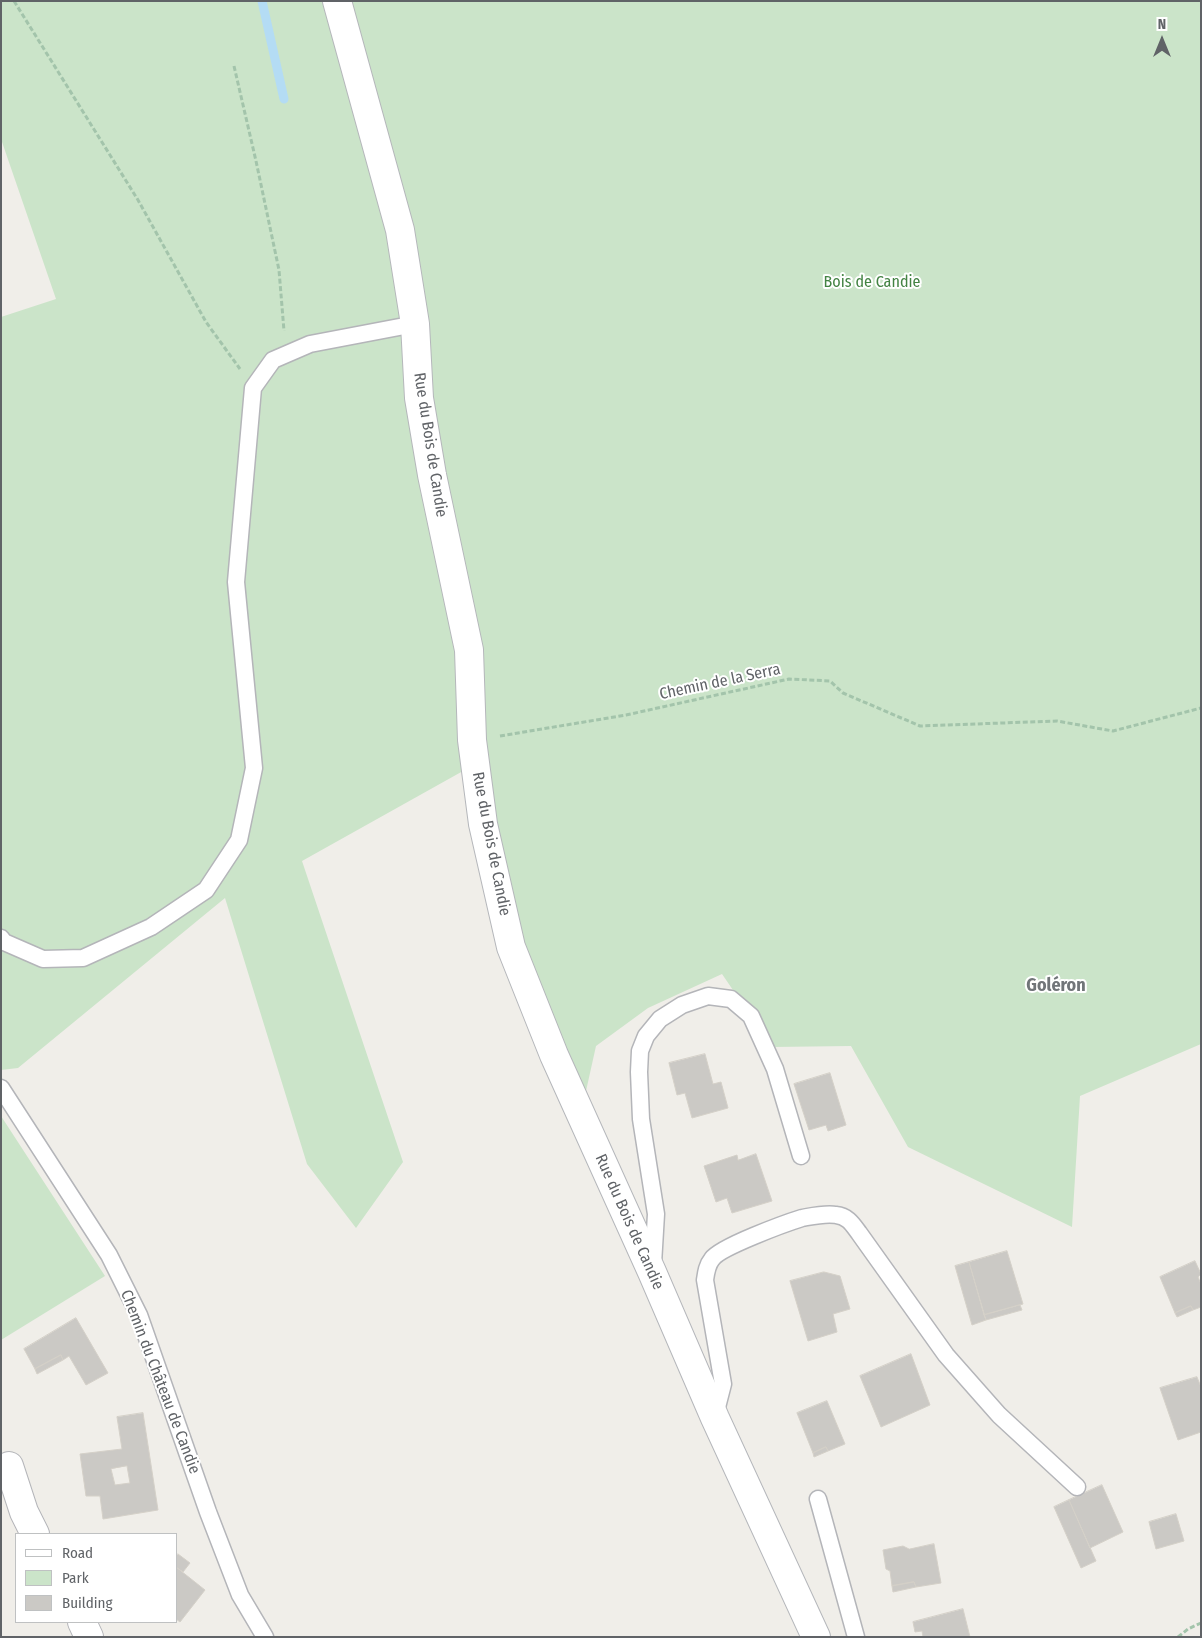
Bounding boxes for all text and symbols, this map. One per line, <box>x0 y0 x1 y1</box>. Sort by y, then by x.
north arrow <box>1137 15 1187 65</box>
text: N <box>1158 16 1166 33</box>
park label: Bois de Candie <box>824 273 920 293</box>
street label: Rue du Bois de Candie <box>409 371 451 519</box>
street label: Chemin de la Serra <box>658 660 782 704</box>
street label: Rue du Bois de Candie <box>468 770 514 918</box>
district label: Goléron <box>1026 975 1086 997</box>
street label: Rue du Bois de Candie <box>590 1151 668 1293</box>
street label: Chemin du Château de Candie <box>116 1287 204 1477</box>
legend <box>15 1533 178 1623</box>
text: Road <box>62 1544 93 1562</box>
text: Park <box>62 1569 89 1587</box>
text: Building <box>62 1594 113 1612</box>

